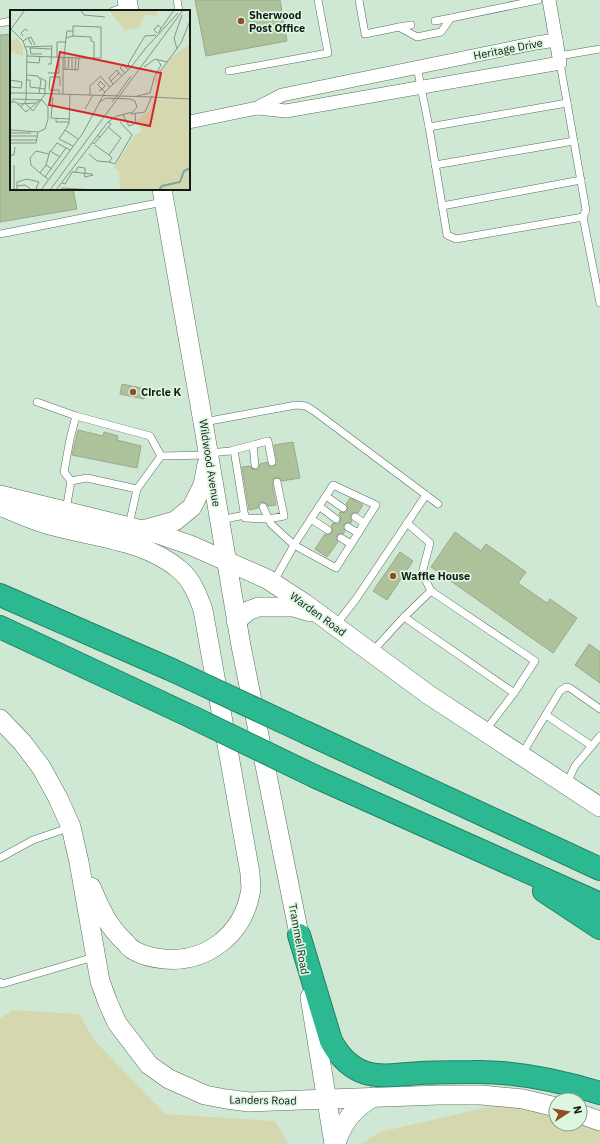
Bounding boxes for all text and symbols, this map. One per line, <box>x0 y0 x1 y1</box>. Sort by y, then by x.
place label: Sherwood Post Office <box>249 8 305 35</box>
inset map <box>10 10 190 190</box>
marker: Sherwood Post Office <box>236 16 246 26</box>
street label: Heritage Drive <box>472 35 544 63</box>
place label: Circle K <box>141 385 181 399</box>
marker: Circle K <box>128 387 138 397</box>
street label: Wildwood Avenue <box>196 418 224 508</box>
place label: Waffle House <box>401 569 470 583</box>
marker: Waffle House <box>388 571 398 581</box>
street label: Warden Road <box>287 589 349 639</box>
street label: Trammel Road <box>286 902 312 976</box>
street label: Landers Road <box>229 1092 297 1108</box>
north arrow <box>548 1092 588 1132</box>
text: N <box>570 1105 585 1115</box>

